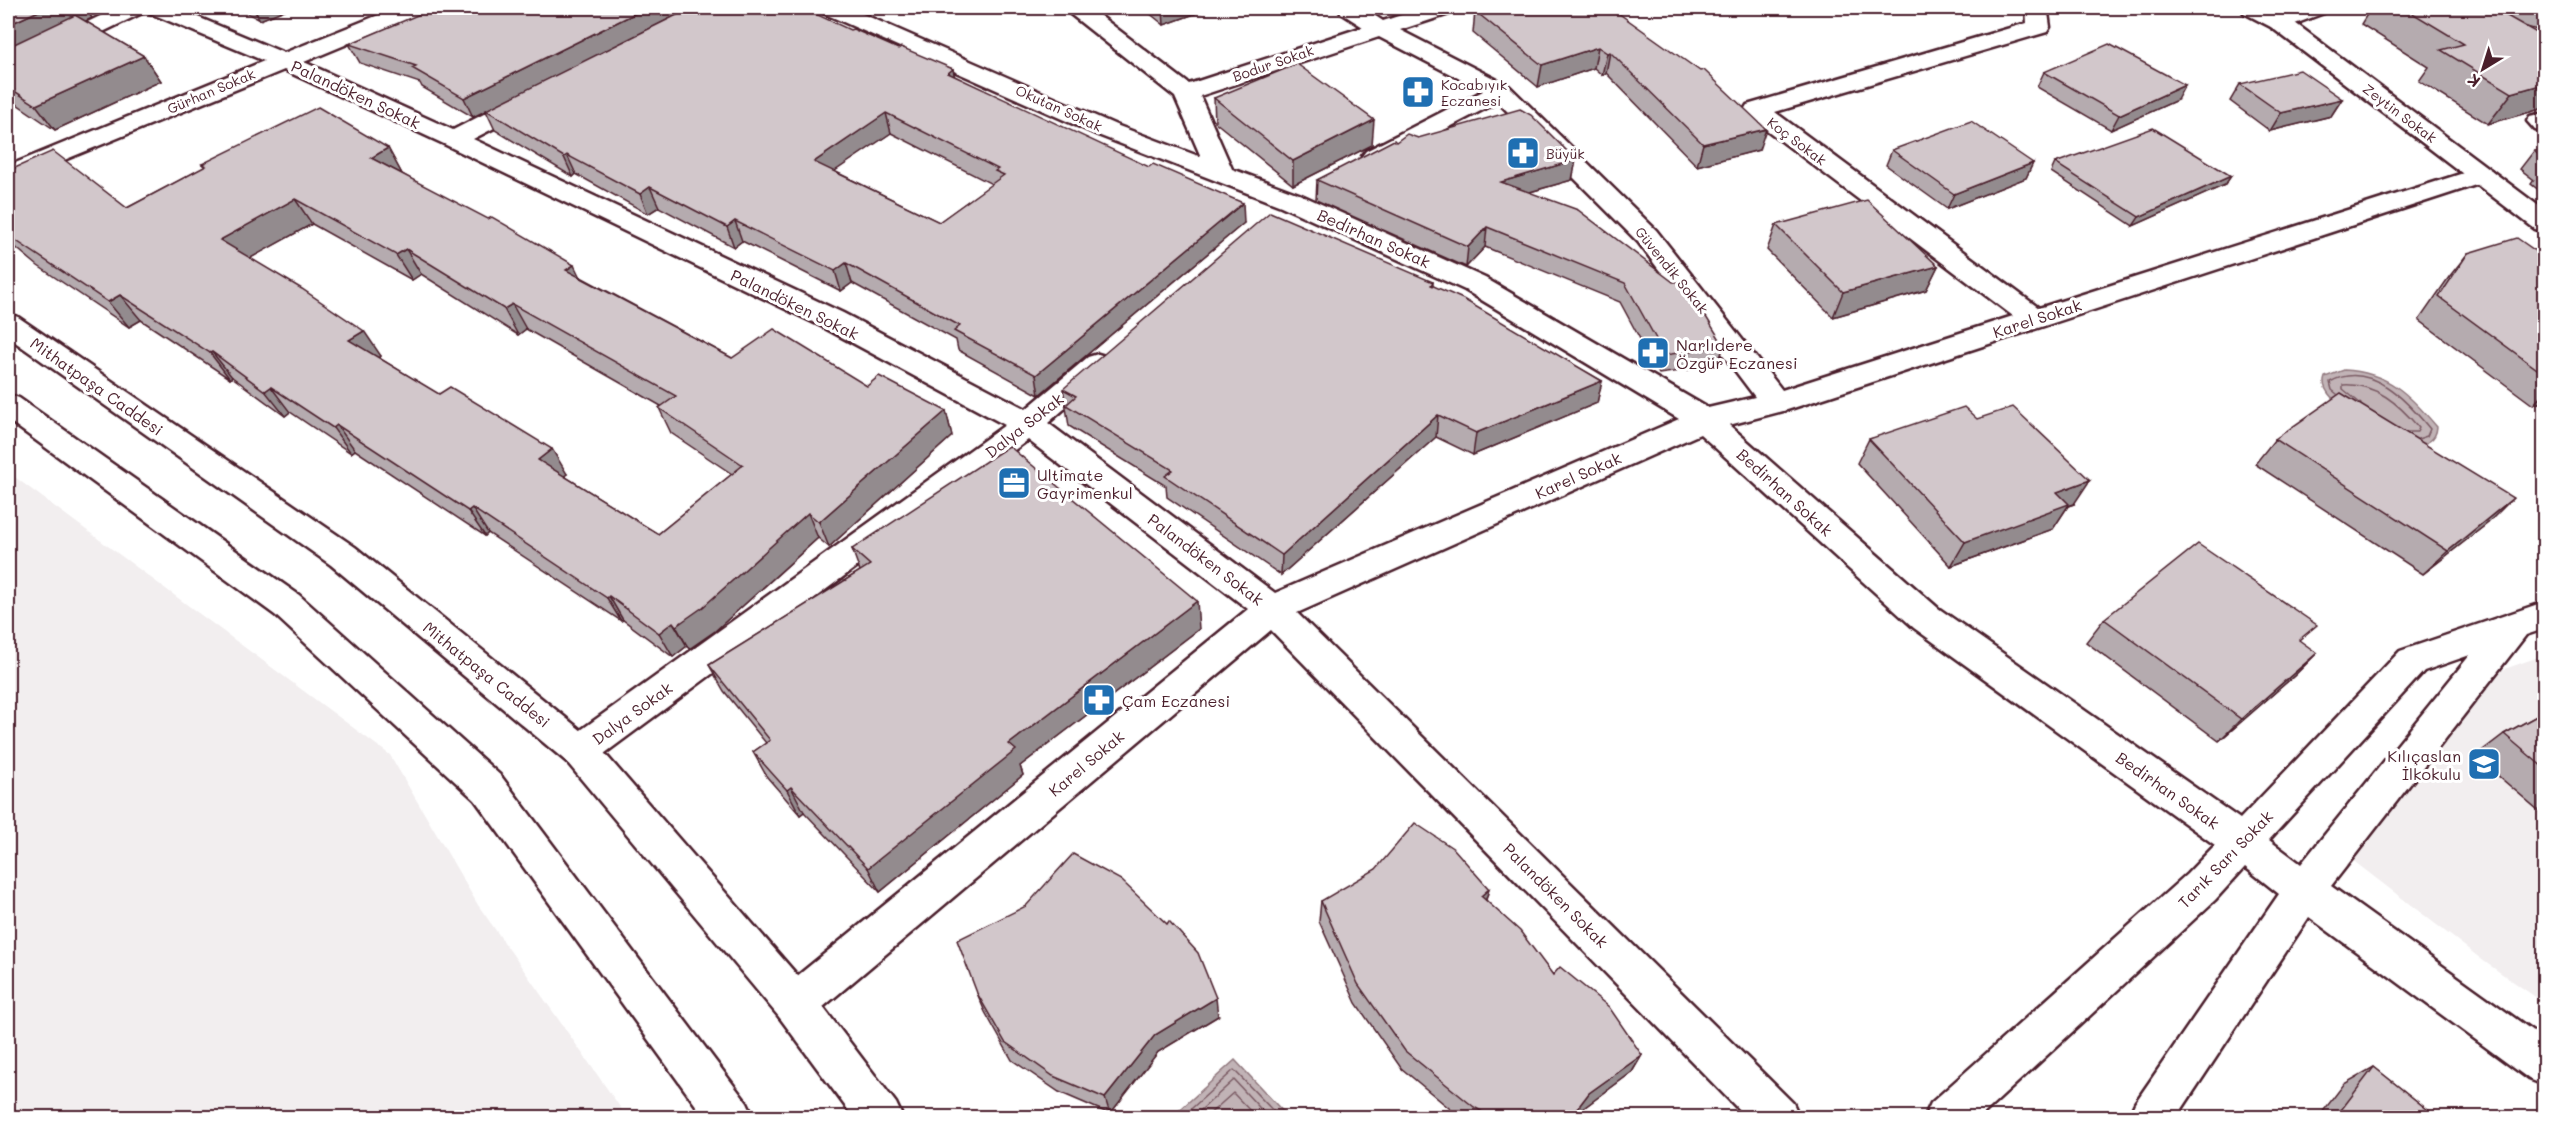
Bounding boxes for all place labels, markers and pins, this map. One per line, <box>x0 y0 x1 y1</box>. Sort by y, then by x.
pharmacy icon: Kocabıyık Eczanesi <box>1400 74 1436 110</box>
place label: Kocabıyık Eczanesi <box>1441 75 1507 110</box>
pharmacy icon: Büyük <box>1505 135 1541 171</box>
place label: Büyük <box>1546 144 1585 163</box>
place label: Narlıdere Özgür Eczanesi <box>1676 334 1798 373</box>
pharmacy icon: Narlıdere Özgür Eczanesi <box>1635 335 1671 371</box>
place label: Ultimate Gayrimenkul <box>1037 464 1133 503</box>
office icon: Ultimate Gayrimenkul <box>996 465 1032 501</box>
pharmacy icon: Çam Eczanesi <box>1081 682 1117 718</box>
place label: Çam Eczanesi <box>1122 690 1230 711</box>
place label: Kılıçaslan İlkokulu <box>2387 745 2461 784</box>
school or university icon: Kılıçaslan İlkokulu <box>2466 746 2502 782</box>

